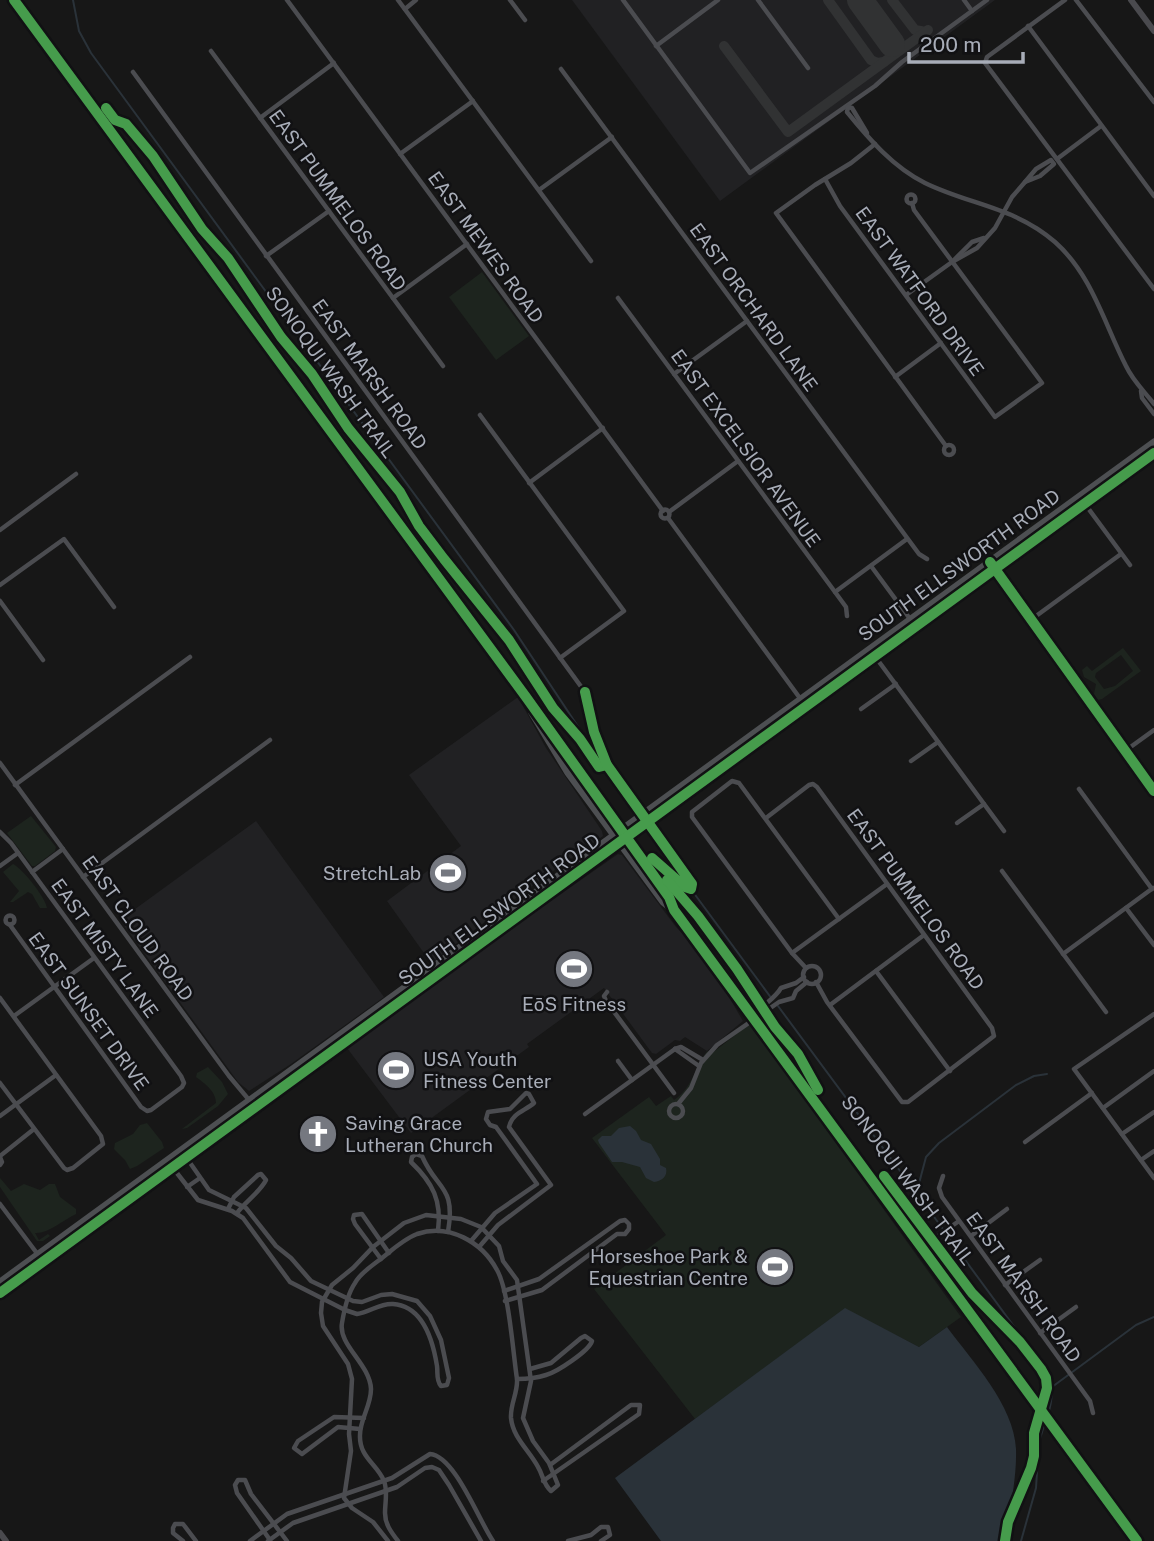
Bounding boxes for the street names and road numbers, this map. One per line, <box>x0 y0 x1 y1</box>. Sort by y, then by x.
street label: EAST PUMMELOS ROAD <box>265 105 411 295</box>
street label: EAST MEWES ROAD <box>424 167 548 327</box>
street label: EAST WATFORD DRIVE <box>851 202 989 380</box>
street label: EAST ORCHARD LANE <box>686 219 822 395</box>
street label: SONOQUI WASH TRAIL <box>261 282 401 462</box>
street label: EAST MARSH ROAD <box>308 295 432 453</box>
street label: EAST EXCELSIOR AVENUE <box>667 345 825 551</box>
street label: SOUTH ELLSWORTH ROAD <box>854 484 1064 646</box>
street label: EAST PUMMELOS ROAD <box>843 804 989 994</box>
street label: SOUTH ELLSWORTH ROAD <box>394 828 604 990</box>
street label: EAST CLOUD ROAD <box>78 851 198 1005</box>
street label: EAST MISTY LANE <box>47 874 163 1022</box>
street label: EAST SUNSET DRIVE <box>24 928 154 1094</box>
street label: SONOQUI WASH TRAIL <box>837 1091 979 1269</box>
street label: EAST MARSH ROAD <box>962 1208 1086 1366</box>

